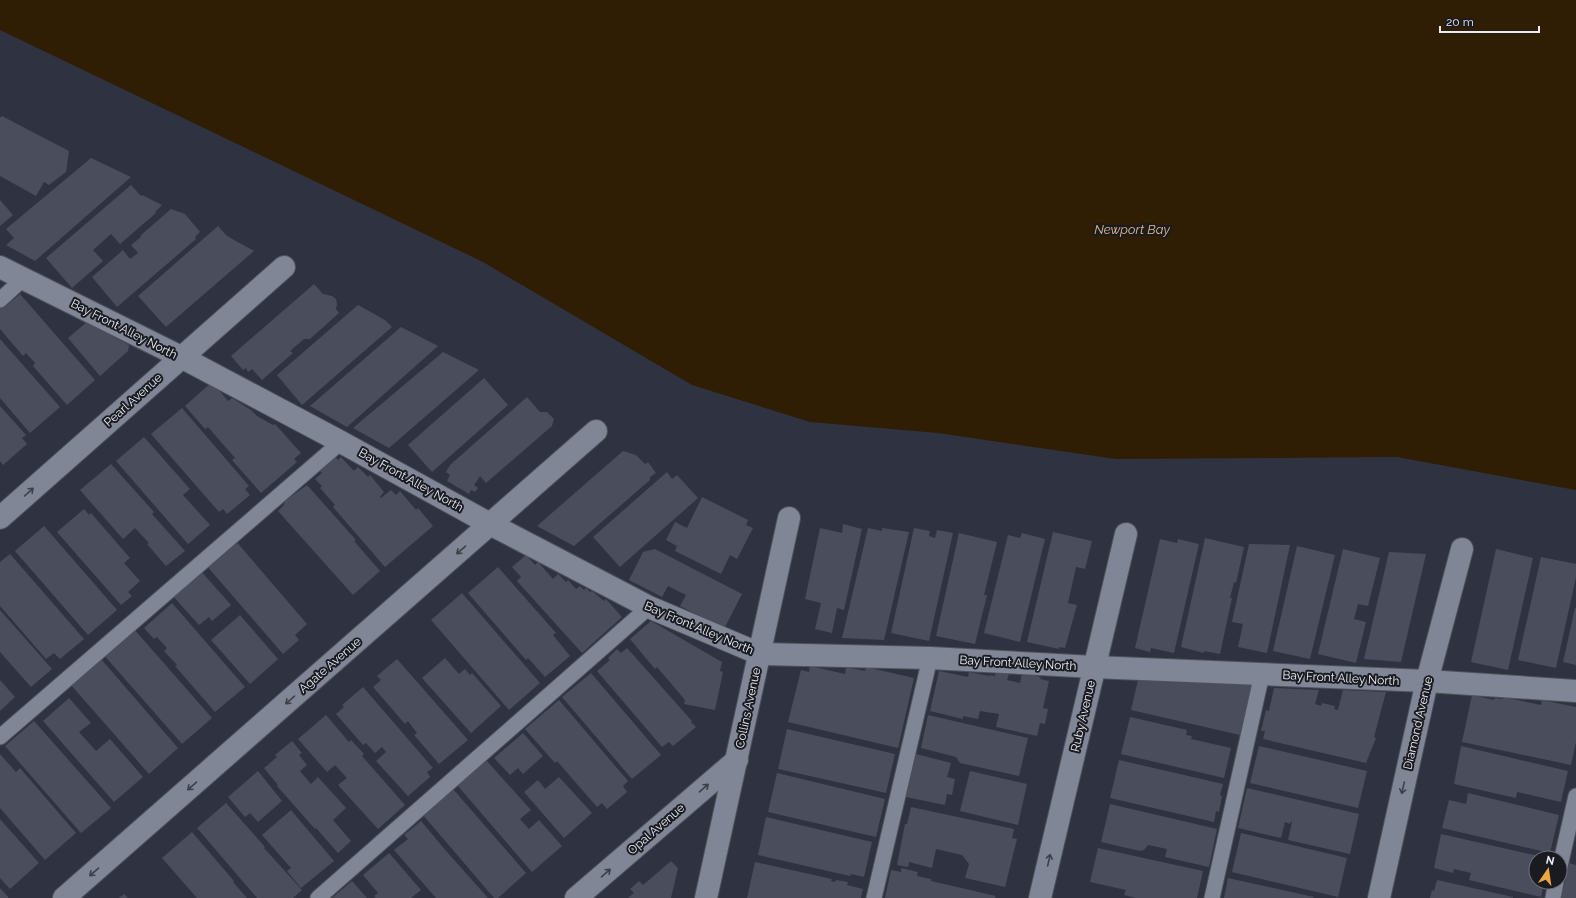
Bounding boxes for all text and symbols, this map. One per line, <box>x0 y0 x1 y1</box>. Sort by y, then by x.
scale bar <box>1440 8 1539 34</box>
text: 20 m <box>1446 15 1474 29</box>
water label: Newport Bay <box>1094 222 1170 237</box>
street label: Bay Front Alley North <box>69 296 179 362</box>
street label: Pearl Avenue <box>101 370 165 430</box>
street label: Bay Front Alley North <box>356 445 466 515</box>
one-way arrow <box>24 488 34 497</box>
one-way arrow <box>456 545 466 554</box>
street label: Bay Front Alley North <box>642 599 756 657</box>
street label: Agate Avenue <box>296 634 364 696</box>
street label: Bay Front Alley North <box>959 653 1077 673</box>
street label: Collins Avenue <box>733 666 763 750</box>
street label: Bay Front Alley North <box>1282 668 1400 688</box>
street label: Diamond Avenue <box>1400 675 1436 771</box>
street label: Ruby Avenue <box>1068 679 1098 753</box>
one-way arrow <box>285 695 295 704</box>
one-way arrow <box>187 781 197 790</box>
one-way arrow <box>1399 781 1407 794</box>
one-way arrow <box>699 783 709 792</box>
street label: Opal Avenue <box>625 801 687 857</box>
north arrow <box>1528 850 1568 890</box>
text: N <box>1545 853 1556 868</box>
one-way arrow <box>1045 854 1053 867</box>
one-way arrow <box>89 867 99 876</box>
one-way arrow <box>600 868 611 877</box>

